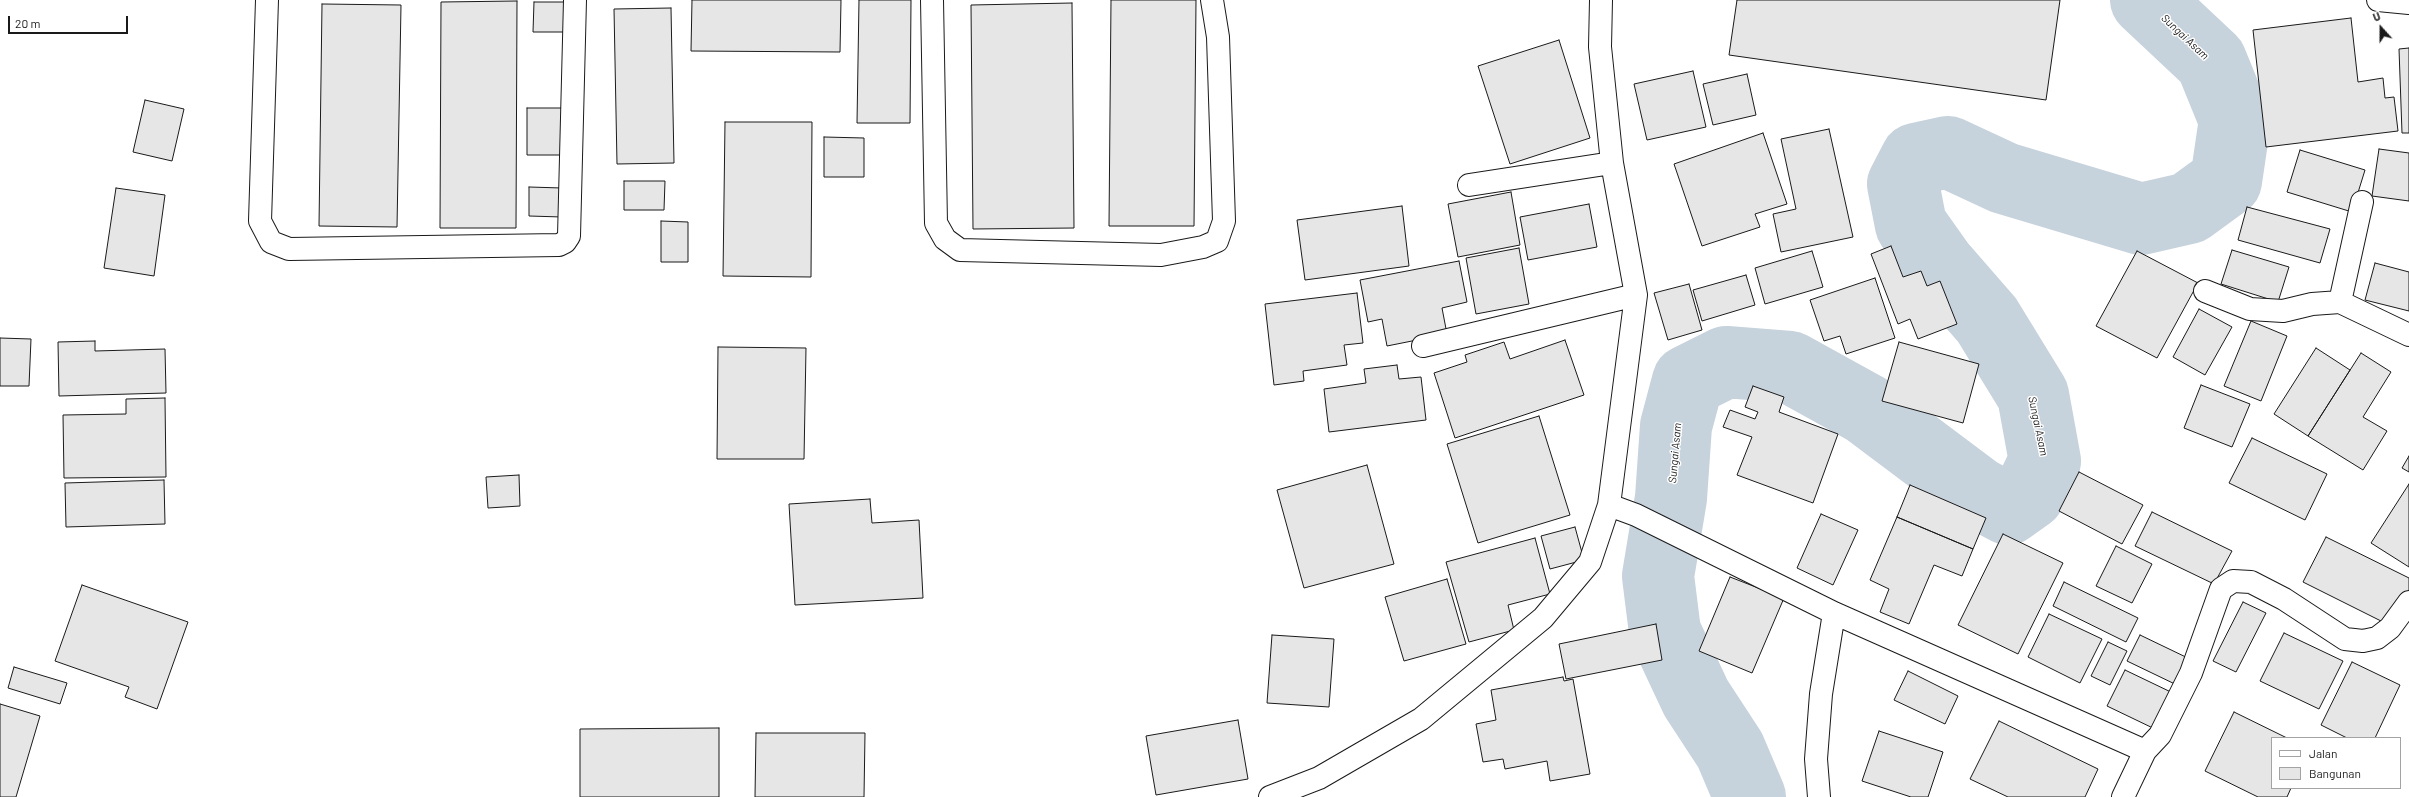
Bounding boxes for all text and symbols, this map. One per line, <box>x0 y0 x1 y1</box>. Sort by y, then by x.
scale bar <box>10 8 130 34</box>
north arrow <box>2361 8 2401 48</box>
text: U <box>2371 9 2382 24</box>
water label: Sungai Asam <box>2158 12 2212 62</box>
text: 20 m <box>15 16 41 30</box>
water label: Sungai Asam <box>2025 395 2051 457</box>
water label: Sungai Asam <box>1666 422 1684 484</box>
legend <box>2271 737 2401 789</box>
text: Jalan <box>2309 746 2337 760</box>
text: Bangunan <box>2309 766 2361 780</box>

